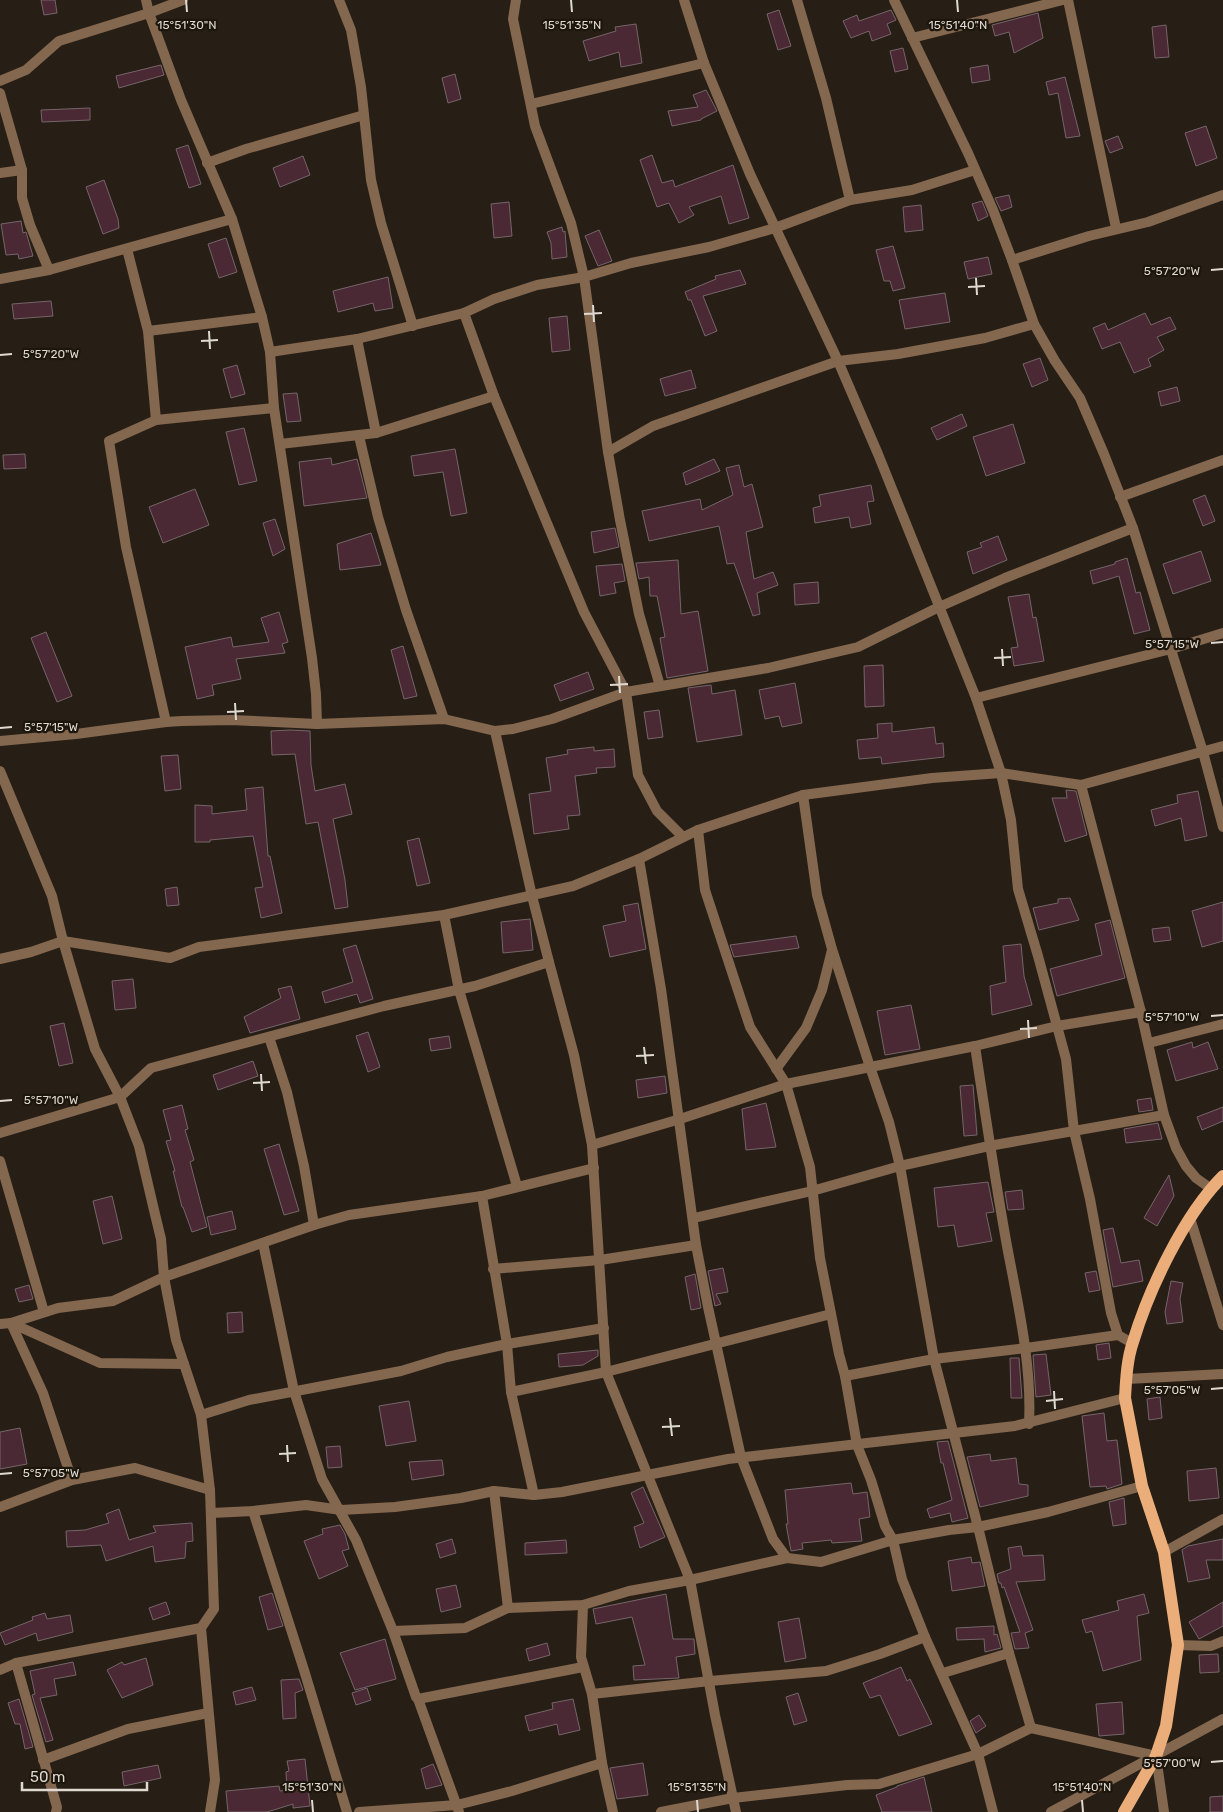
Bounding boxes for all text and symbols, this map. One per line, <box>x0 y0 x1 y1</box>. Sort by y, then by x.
text: 15°51'30"N <box>157 18 217 32</box>
text: 15°51'35"N <box>543 18 601 32</box>
text: 15°51'40"N <box>929 18 987 32</box>
text: 5°57'20"W <box>1144 264 1201 278</box>
text: 5°57'20"W <box>23 347 80 361</box>
text: 5°57'15"W <box>1145 637 1199 651</box>
text: 5°57'15"W <box>24 720 78 734</box>
text: 5°57'10"W <box>1145 1010 1200 1024</box>
text: 5°57'10"W <box>24 1093 79 1107</box>
text: 5°57'05"W <box>1144 1383 1201 1397</box>
text: 5°57'05"W <box>23 1466 80 1480</box>
text: 5°57'00"W <box>1143 1756 1201 1770</box>
scale bar <box>22 1760 148 1792</box>
text: 50 m <box>30 1768 65 1786</box>
text: 15°51'30"N <box>282 1780 342 1794</box>
text: 15°51'35"N <box>668 1780 726 1794</box>
text: 15°51'40"N <box>1053 1780 1111 1794</box>

